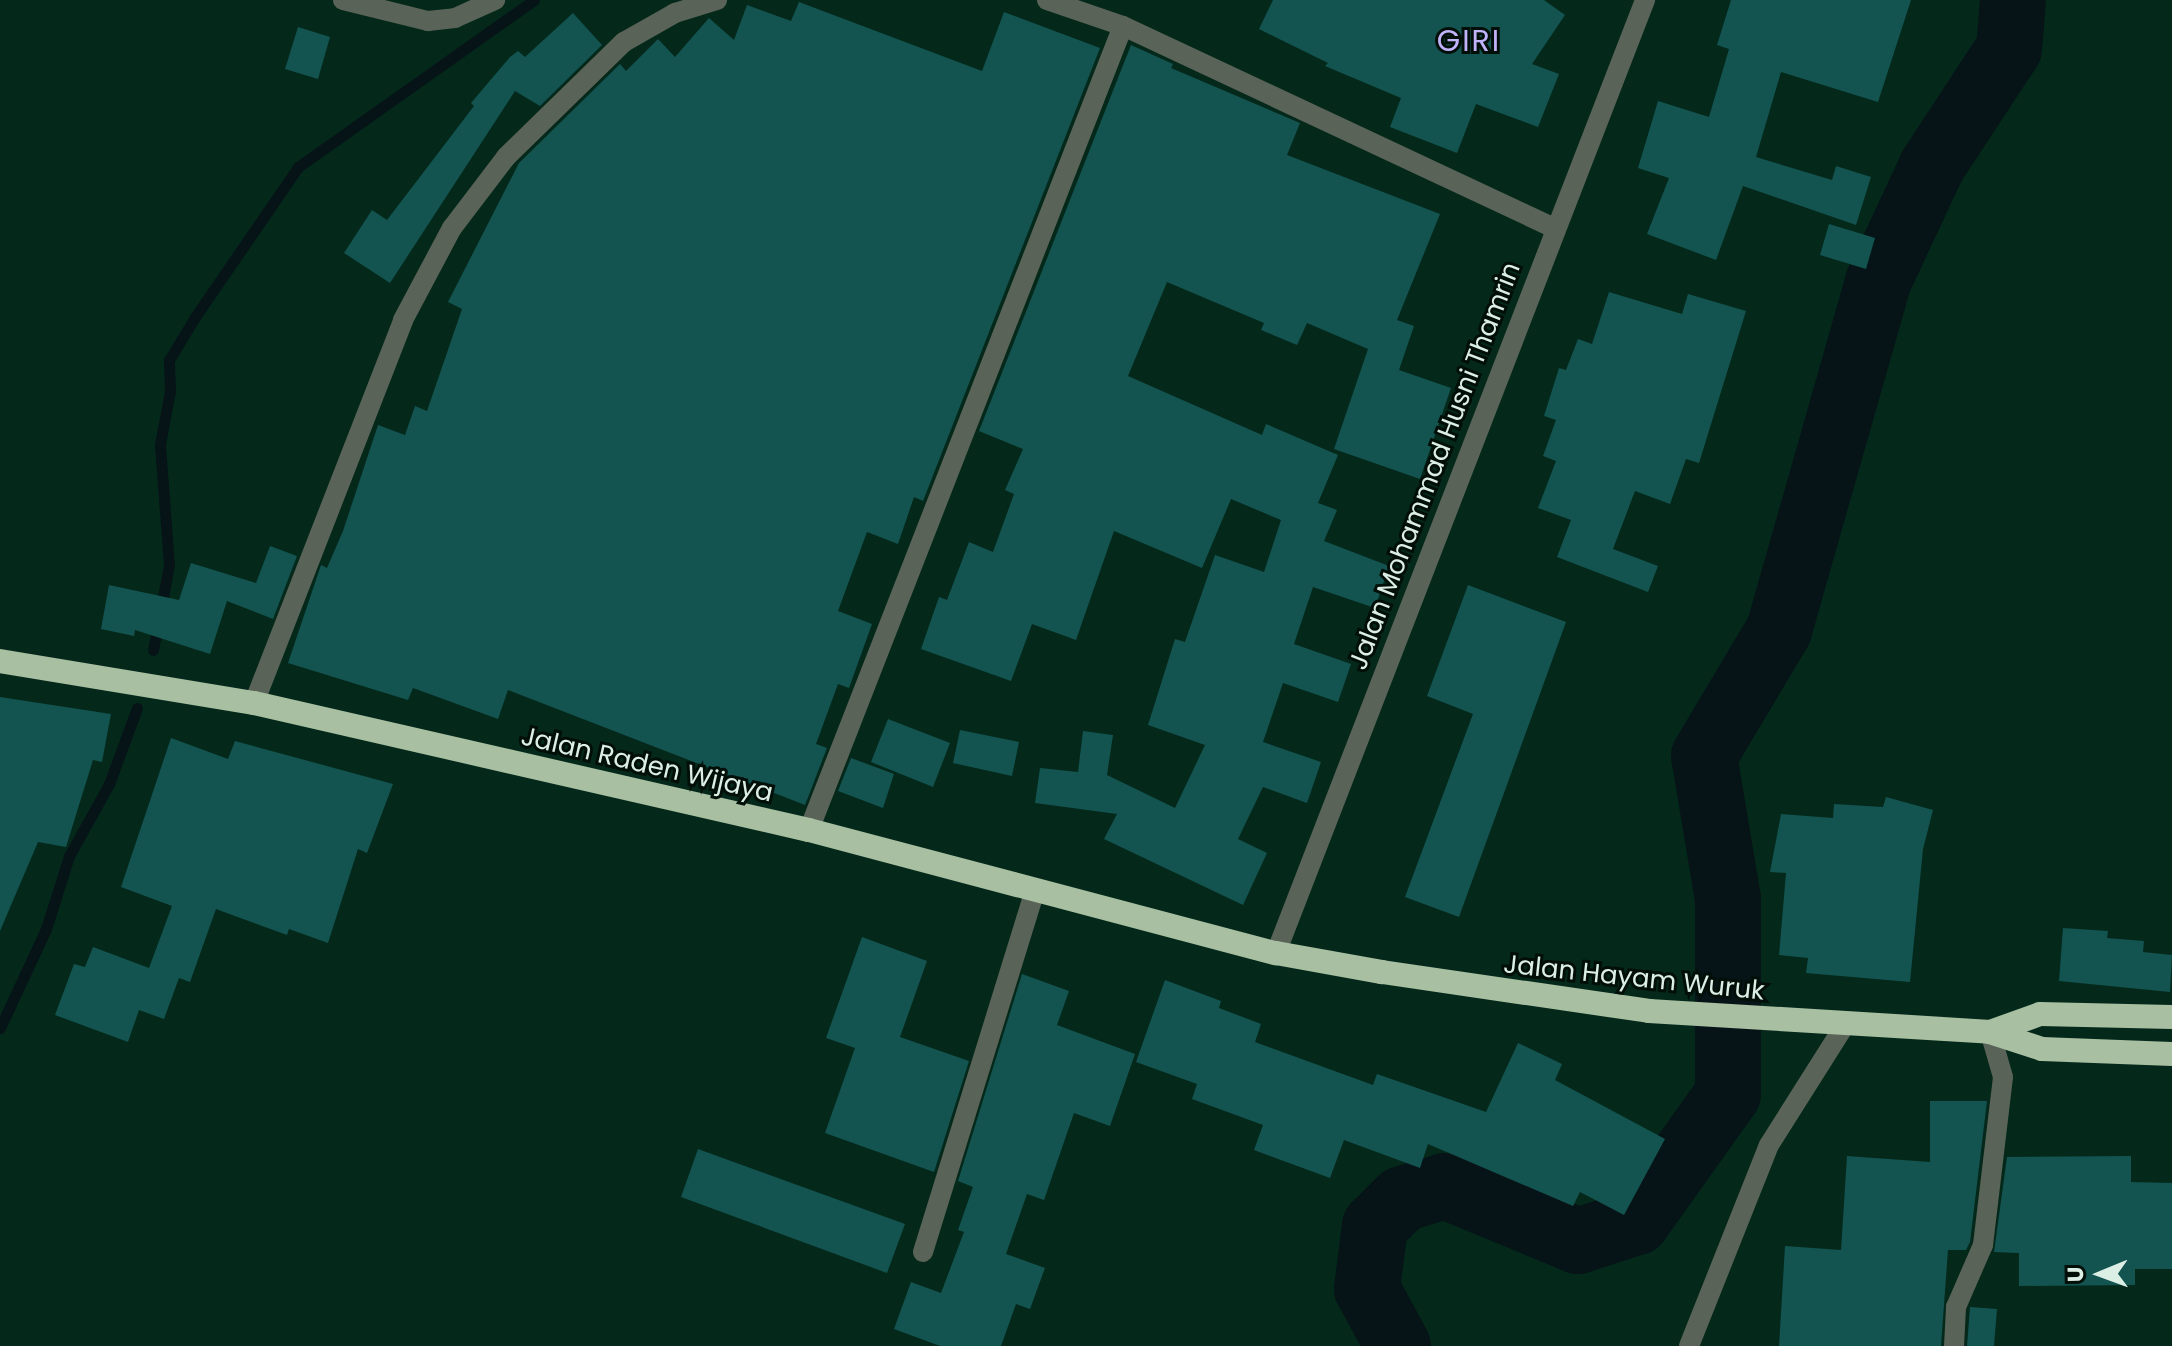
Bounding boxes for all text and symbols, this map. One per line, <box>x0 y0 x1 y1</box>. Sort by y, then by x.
district label: GIRI <box>1437 23 1501 59</box>
street label: Jalan Mohammad Husni Thamrin <box>1343 258 1527 674</box>
street label: Jalan Raden Wijaya <box>518 721 776 809</box>
street label: Jalan Hayam Wuruk <box>1502 949 1766 1007</box>
north arrow <box>2060 1234 2140 1314</box>
text: U <box>2060 1266 2091 1282</box>

